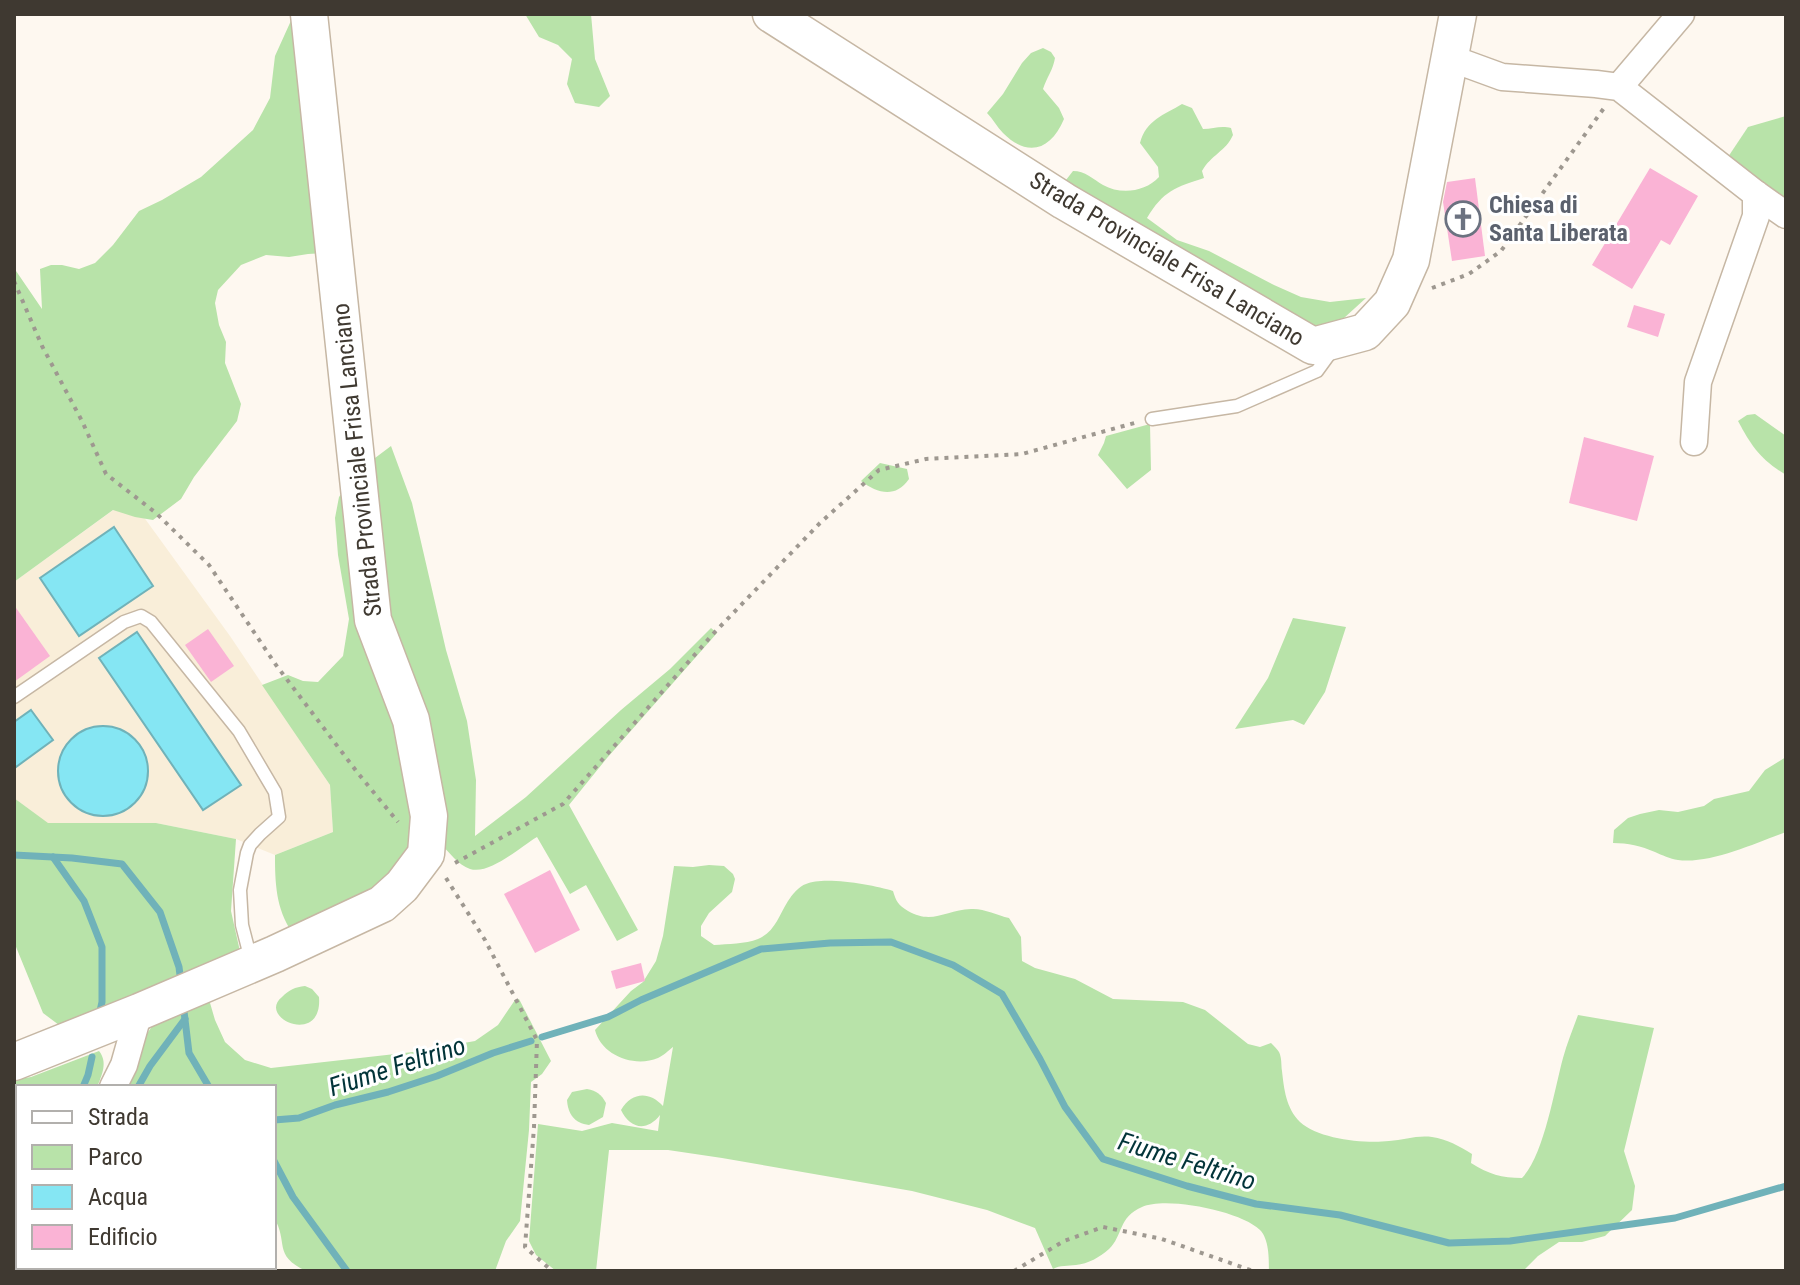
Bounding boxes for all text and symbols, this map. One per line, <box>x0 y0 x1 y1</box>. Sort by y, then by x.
street label: Strada Provinciale Frisa Lanciano <box>1025 166 1309 352</box>
place label: Chiesa di Santa Liberata <box>1489 191 1628 247</box>
church icon: Chiesa di Santa Liberata <box>1444 200 1482 238</box>
street label: Strada Provinciale Frisa Lanciano <box>327 302 387 618</box>
water label: Fiume Feltrino <box>325 1030 469 1102</box>
legend <box>16 1085 276 1269</box>
text: Strada <box>88 1103 149 1131</box>
water label: Fiume Feltrino <box>1115 1126 1259 1196</box>
text: Parco <box>88 1143 143 1171</box>
text: Acqua <box>88 1183 148 1211</box>
text: Edificio <box>88 1223 158 1251</box>

